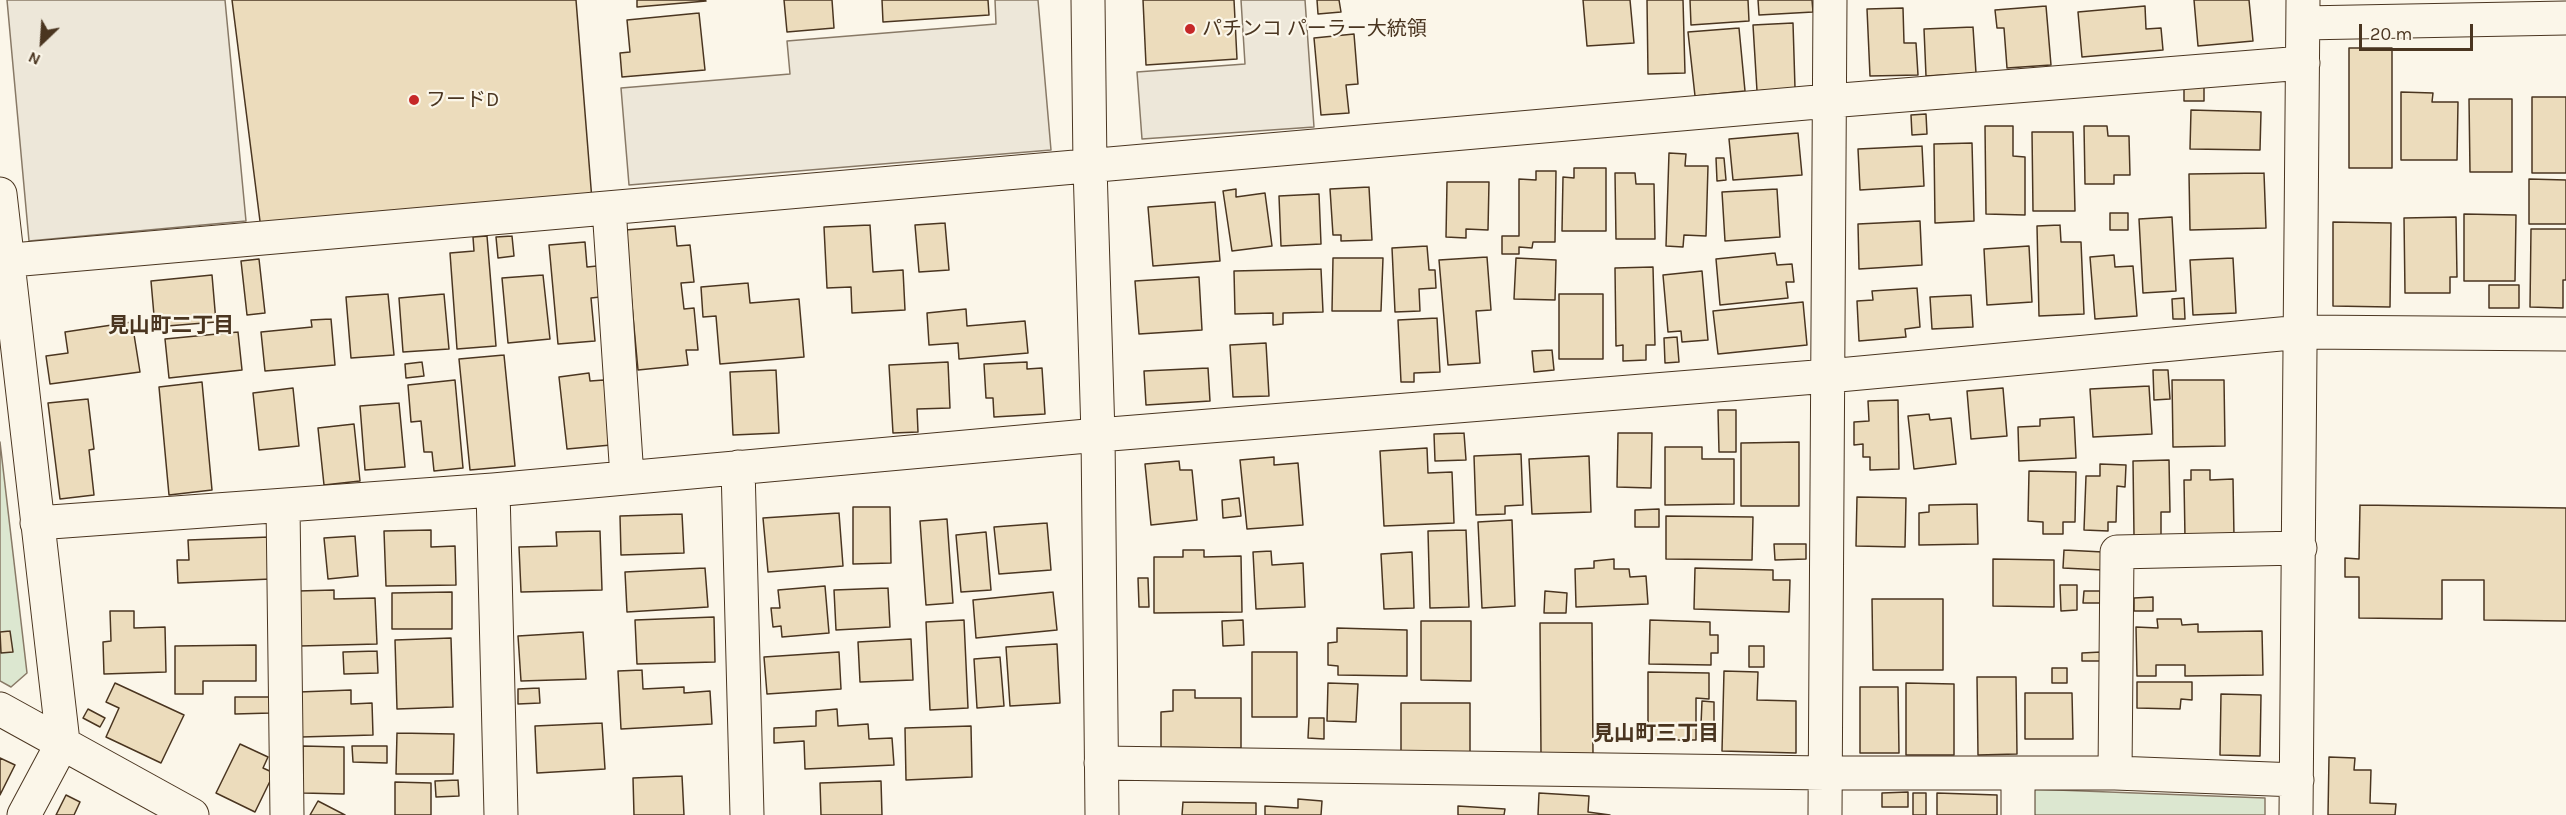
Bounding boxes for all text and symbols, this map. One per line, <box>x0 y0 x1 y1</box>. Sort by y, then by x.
north arrow <box>12 12 72 72</box>
scale bar <box>2362 12 2476 50</box>
place label: パチンコ パーラー大統領 <box>1202 17 1427 41</box>
marker: パチンコ パーラー大統領 <box>1183 22 1197 36</box>
text: 20 m <box>2370 23 2412 45</box>
text: N <box>25 48 43 70</box>
place label: フードD <box>426 88 499 112</box>
marker: フードD <box>407 93 421 107</box>
district label: 見山町二丁目 <box>108 313 234 339</box>
district label: 見山町三丁目 <box>1593 721 1719 747</box>

